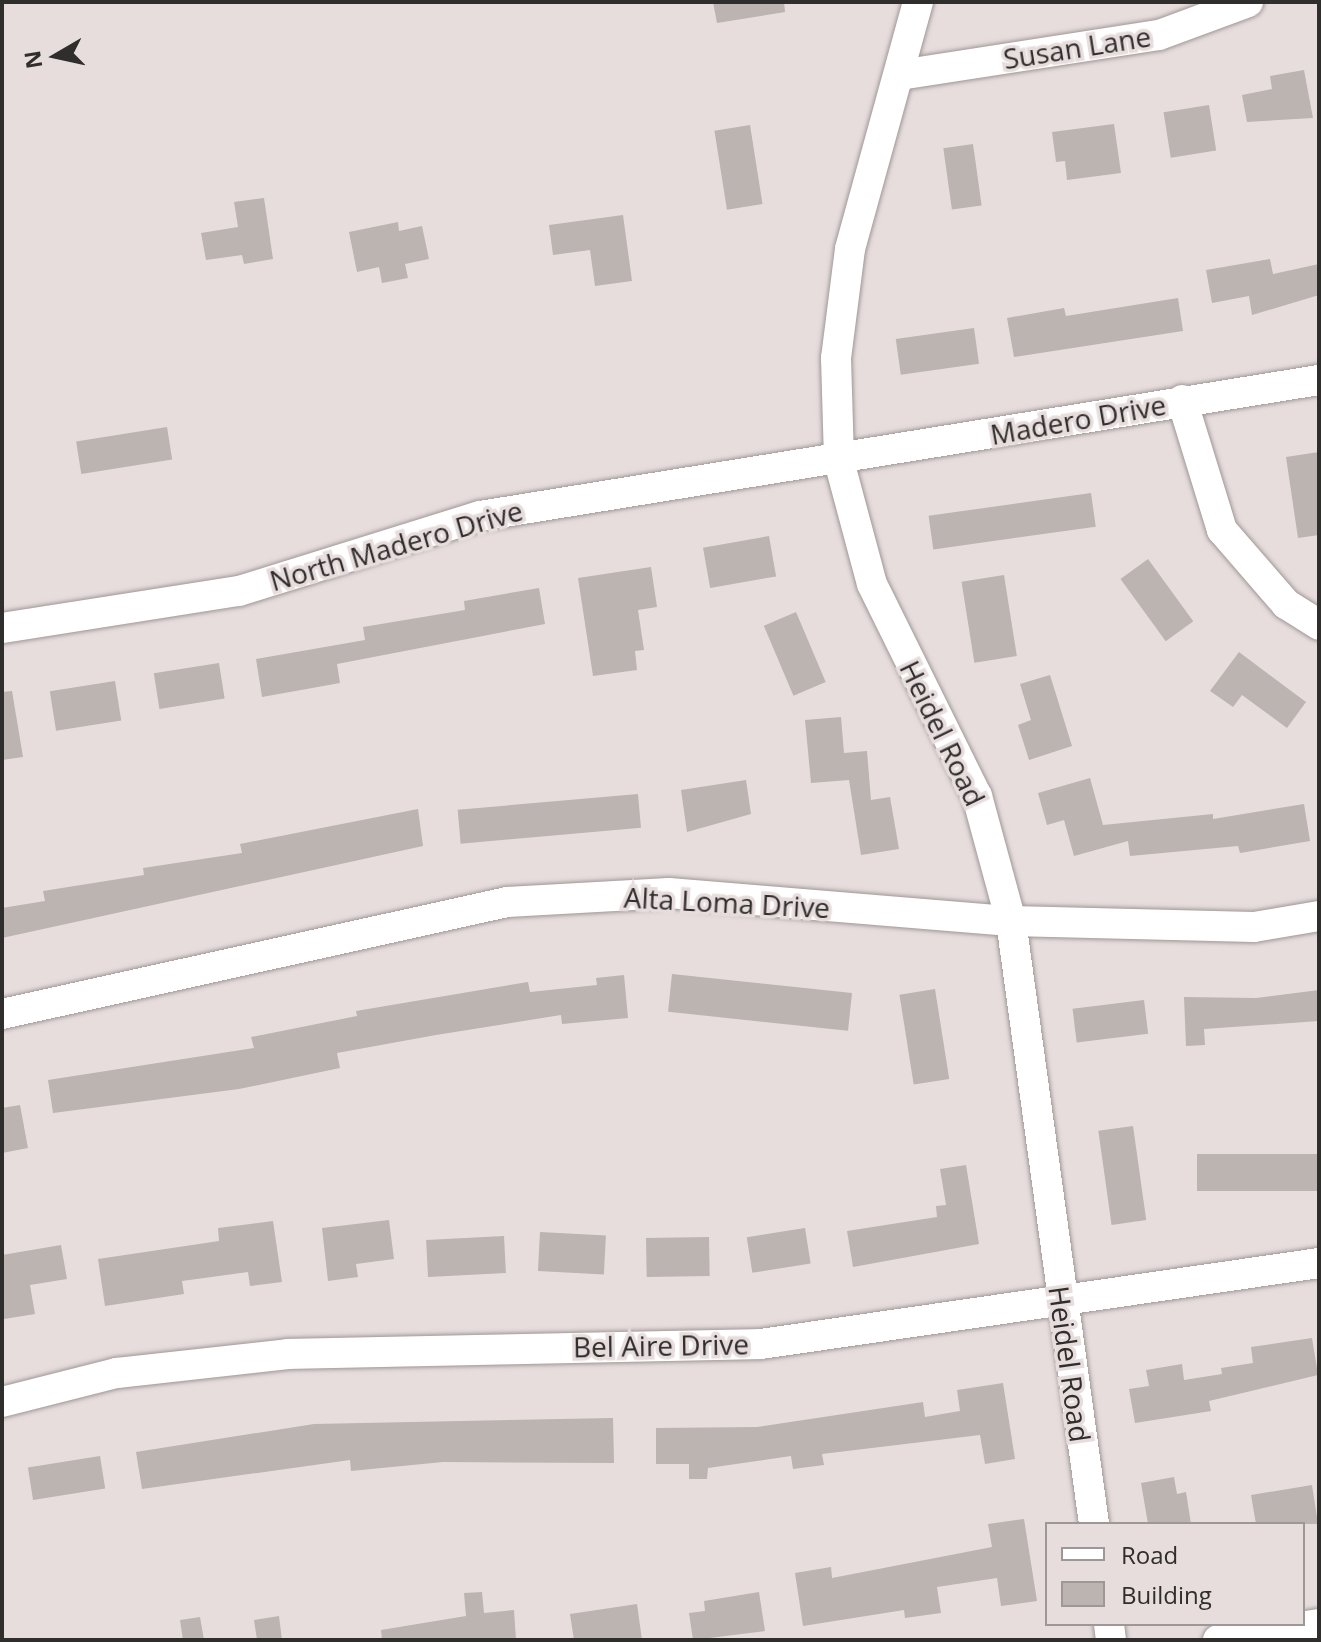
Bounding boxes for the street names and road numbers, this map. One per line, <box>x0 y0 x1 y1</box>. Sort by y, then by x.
street label: Susan Lane <box>1001 19 1153 75</box>
street label: Madero Drive <box>988 387 1168 451</box>
street label: North Madero Drive <box>266 493 526 597</box>
street label: Heidel Road <box>893 655 993 811</box>
street label: Alta Loma Drive <box>623 880 831 924</box>
street label: Heidel Road <box>1042 1284 1098 1444</box>
street label: Bel Aire Drive <box>573 1327 749 1363</box>

